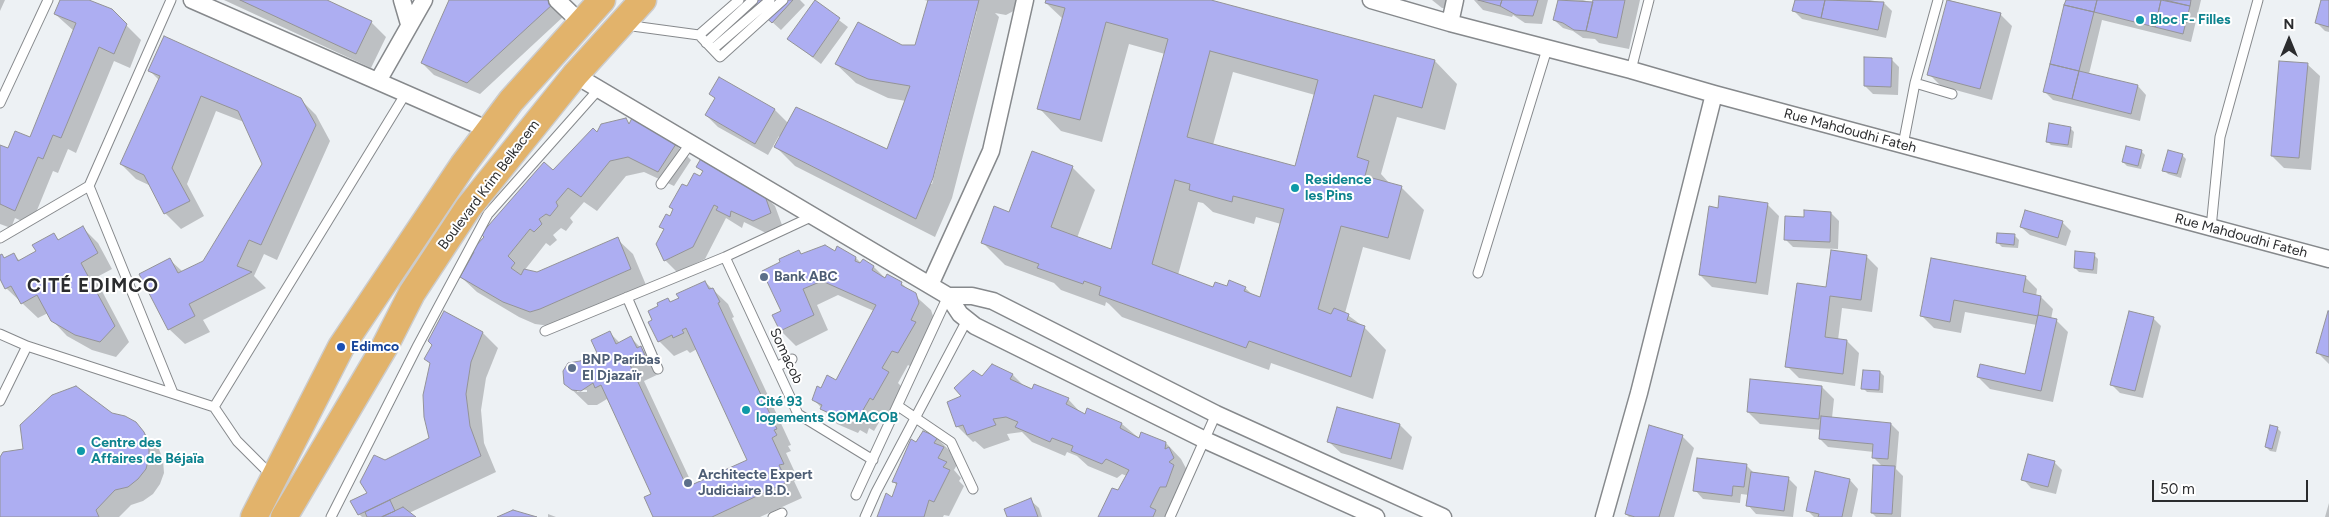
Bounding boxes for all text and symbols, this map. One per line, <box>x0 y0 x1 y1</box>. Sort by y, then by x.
place label: Bloc F- Filles <box>2150 12 2231 28</box>
marker: Bloc F- Filles <box>2134 14 2146 26</box>
north arrow <box>2264 15 2314 65</box>
text: N <box>2284 16 2294 33</box>
street label: Rue Mahdoudhi Fateh <box>1782 105 1918 157</box>
street label: Boulevard Krim Belkacem <box>435 117 543 253</box>
place label: Residence les Pins <box>1305 172 1371 204</box>
marker: Residence les Pins <box>1289 182 1301 194</box>
street label: Rue Mahdoudhi Fateh <box>2173 210 2309 262</box>
place label: Bank ABC <box>774 269 838 285</box>
marker: Bank ABC <box>758 271 770 283</box>
district label: CITÉ EDIMCO <box>26 275 160 297</box>
street label: Somacob <box>766 325 806 387</box>
place label: Edimco <box>351 339 399 355</box>
marker: Edimco <box>335 341 347 353</box>
place label: BNP Paribas El Djazaïr <box>582 352 660 384</box>
marker: BNP Paribas El Djazaïr <box>566 362 578 374</box>
place label: Cité 93 logements SOMACOB <box>756 394 898 427</box>
marker: Cité 93 logements SOMACOB <box>740 404 752 416</box>
place label: Centre des Affaires de Béjaïa <box>91 435 204 468</box>
marker: Centre des Affaires de Béjaïa <box>75 445 87 457</box>
place label: Architecte Expert Judiciaire B.D. <box>698 467 813 500</box>
scale bar <box>2154 470 2310 502</box>
marker: Architecte Expert Judiciaire B.D. <box>682 477 694 489</box>
text: 50 m <box>2160 480 2195 498</box>

